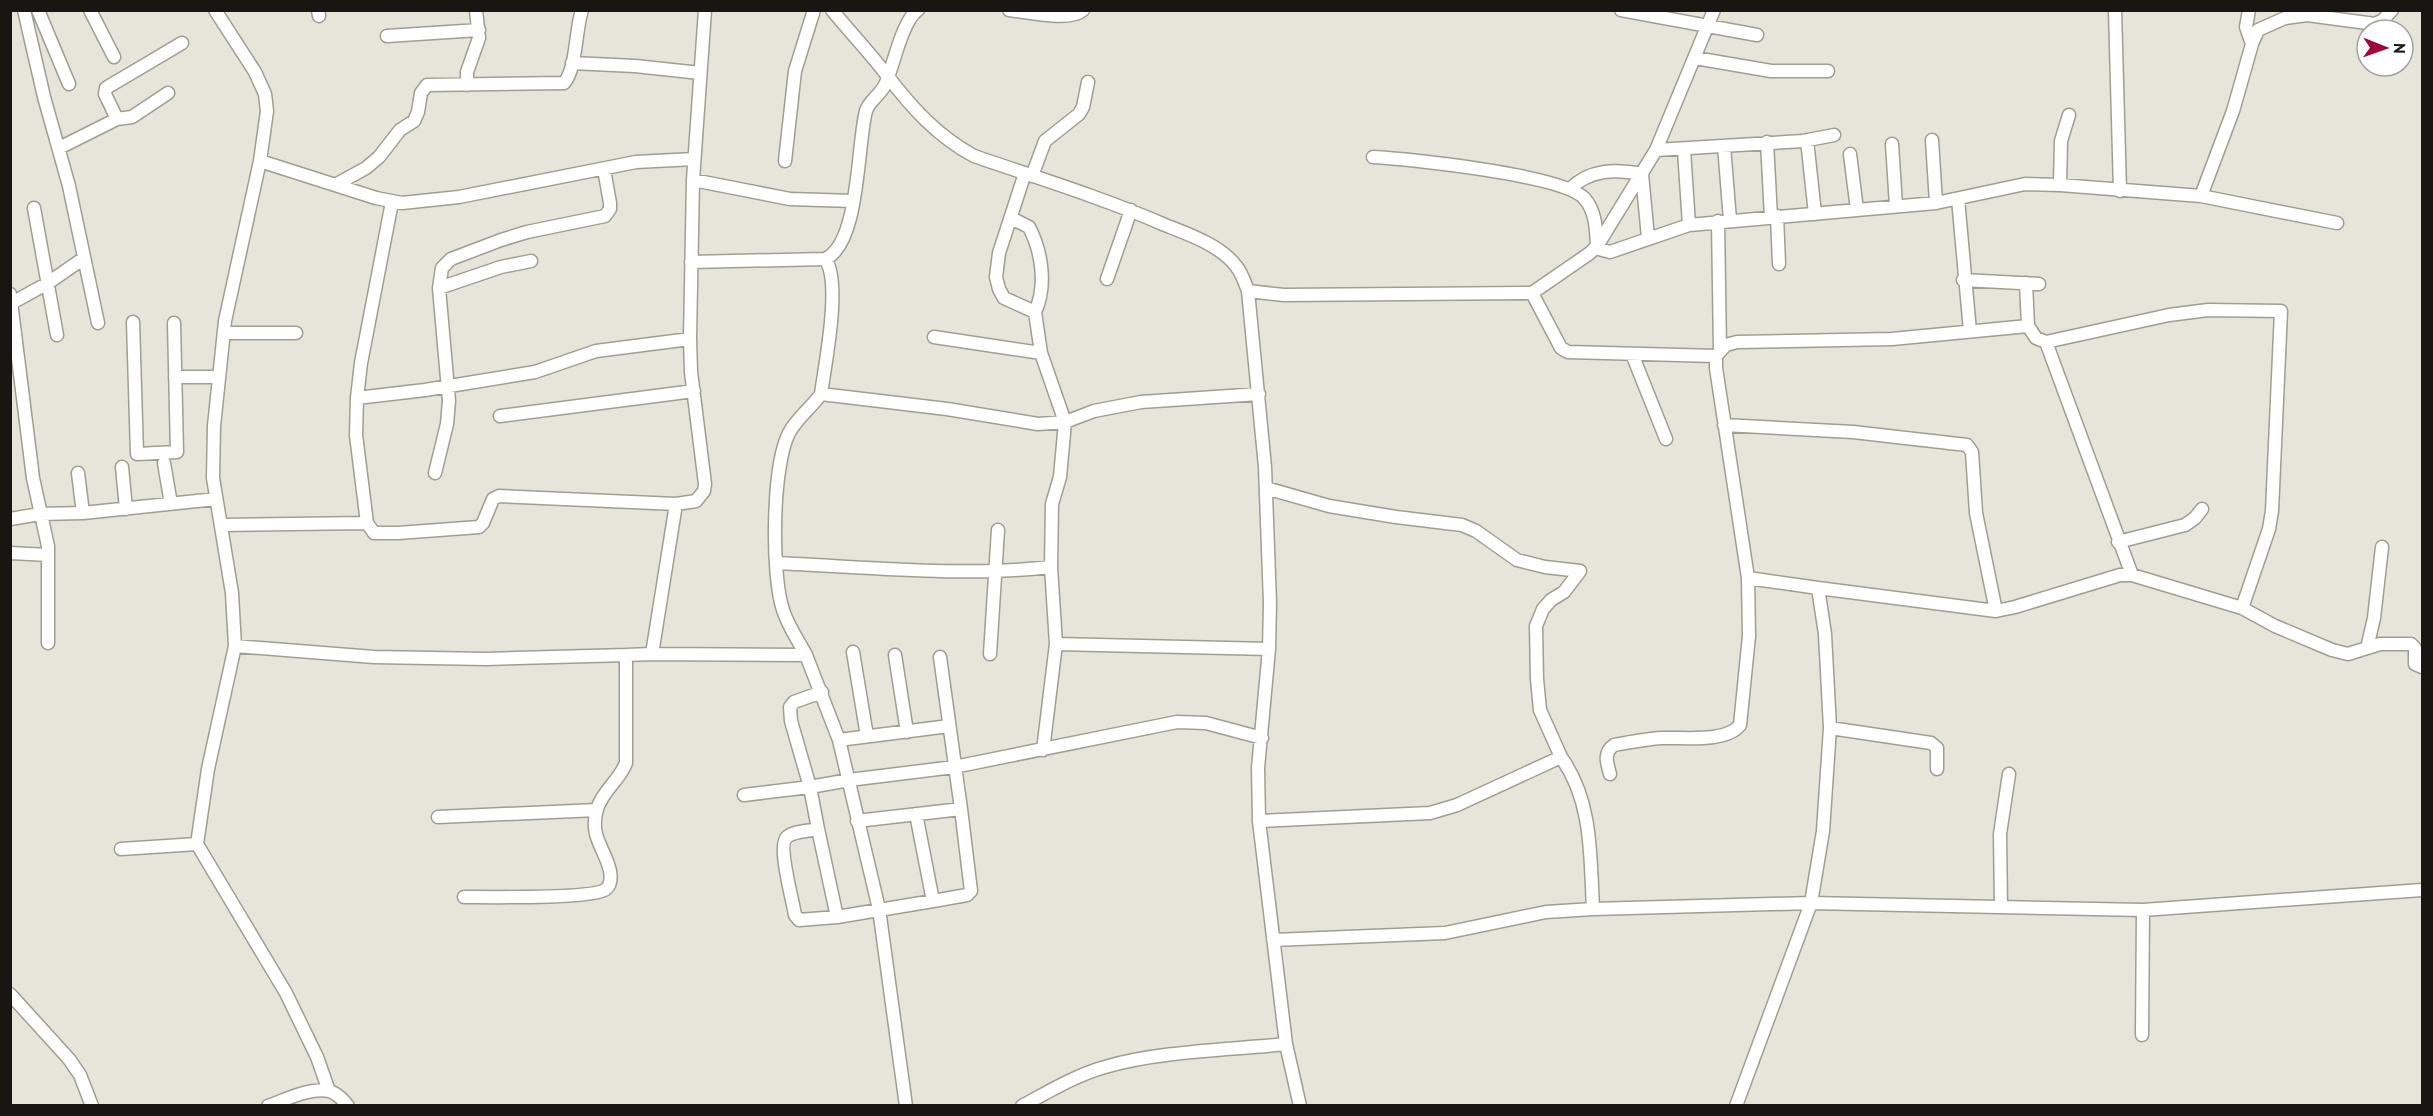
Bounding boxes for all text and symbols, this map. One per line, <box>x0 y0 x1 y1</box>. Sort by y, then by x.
north arrow <box>2355 18 2415 78</box>
text: N <box>2390 43 2410 54</box>

